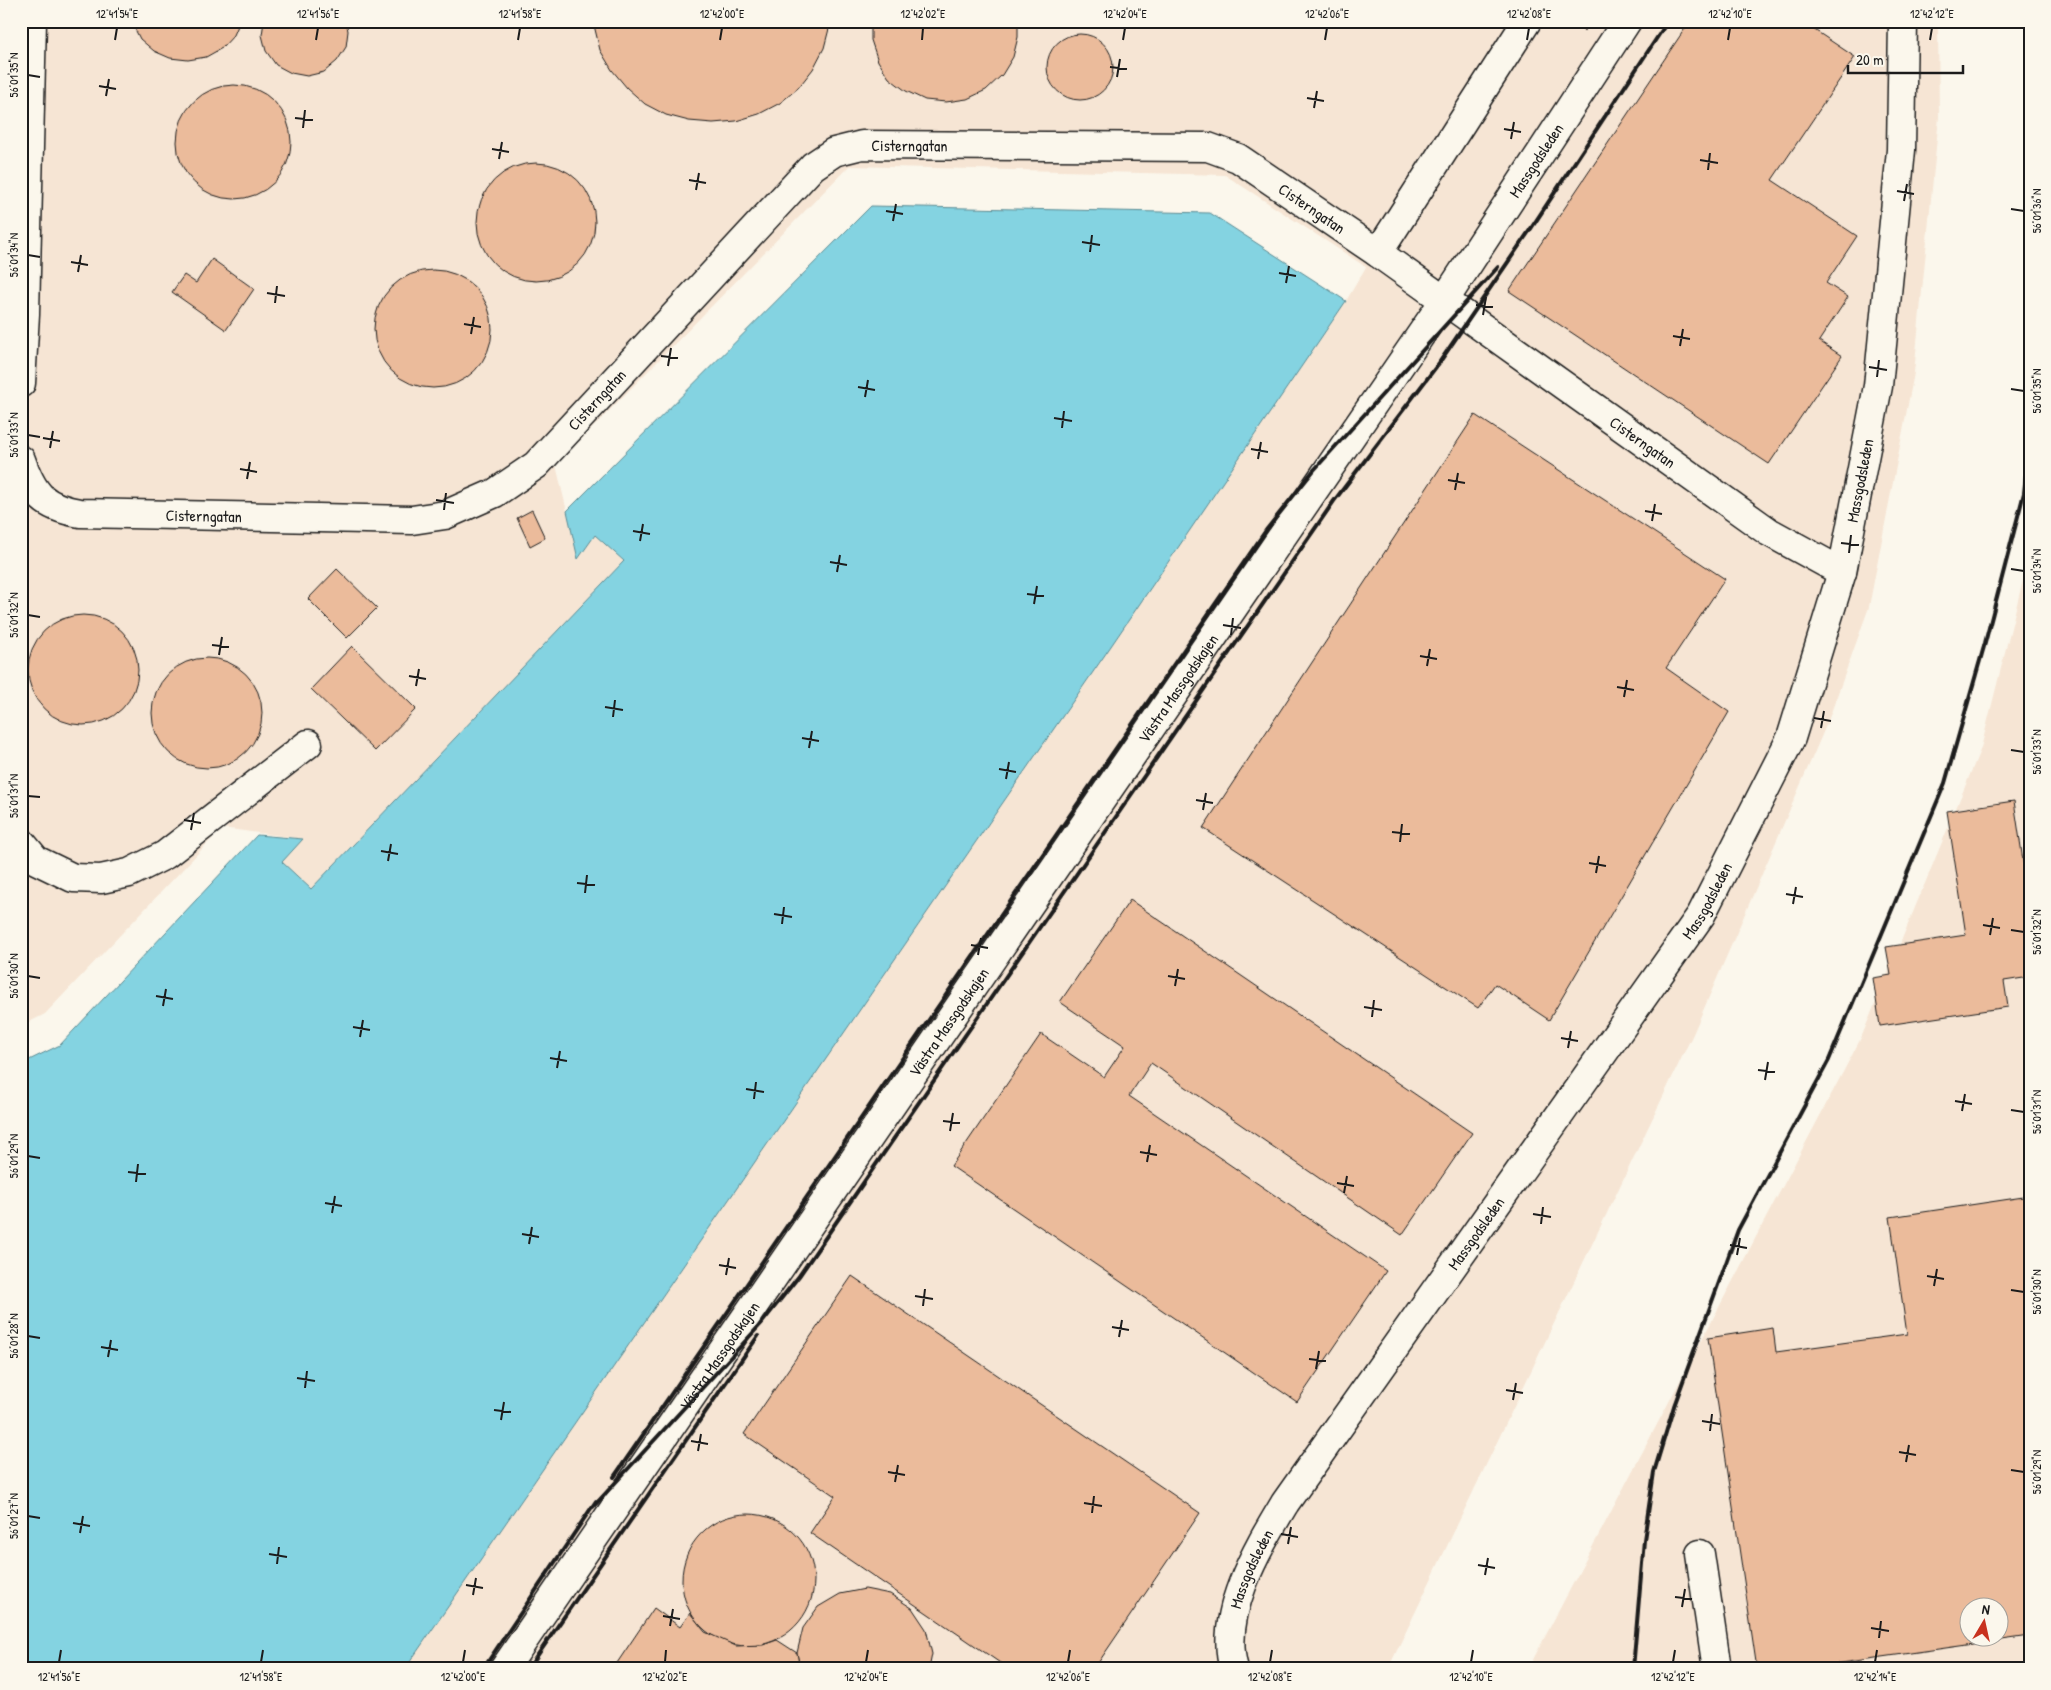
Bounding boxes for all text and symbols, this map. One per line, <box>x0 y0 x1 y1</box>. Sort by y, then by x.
text: 12°41'54"E <box>96 5 139 22</box>
text: 12°41'56"E <box>297 5 340 22</box>
text: 12°41'58"E <box>499 5 542 22</box>
text: 12°42'00"E <box>700 5 745 22</box>
text: 12°42'02"E <box>901 5 946 22</box>
text: 12°42'04"E <box>1103 5 1148 22</box>
text: 12°42'06"E <box>1305 5 1350 22</box>
text: 12°42'08"E <box>1507 5 1552 22</box>
text: 12°42'10"E <box>1708 5 1752 22</box>
text: 12°42'12"E <box>1910 5 1955 22</box>
scale bar <box>1848 42 1964 74</box>
text: 20 m <box>1856 49 1883 70</box>
text: 56°01'35"N <box>5 53 22 97</box>
street label: Massgodsleden <box>1504 119 1568 202</box>
street label: Cisterngatan <box>871 134 948 156</box>
street label: Cisterngatan <box>1274 178 1350 239</box>
text: 56°01'36"N <box>2028 189 2045 233</box>
text: 56°01'34"N <box>5 233 22 277</box>
street label: Cisterngatan <box>563 364 631 435</box>
text: 56°01'35"N <box>2028 369 2045 413</box>
street label: Cisterngatan <box>1605 411 1680 473</box>
text: 56°01'33"N <box>5 412 22 458</box>
street label: Massgodsleden <box>1841 437 1879 524</box>
street label: Cisterngatan <box>165 504 242 527</box>
text: 56°01'34"N <box>2028 549 2045 593</box>
text: 56°01'32"N <box>5 592 22 638</box>
street label: Västra Massgodskajen <box>1133 629 1223 747</box>
text: 56°01'33"N <box>2028 729 2045 775</box>
text: 56°01'31"N <box>5 774 22 818</box>
street label: Massgodsleden <box>1676 859 1737 943</box>
text: 56°01'32"N <box>2028 909 2045 955</box>
text: 56°01'30"N <box>5 953 22 999</box>
street label: Västra Massgodskajen <box>903 963 994 1081</box>
text: 56°01'31"N <box>2028 1090 2045 1134</box>
text: 56°01'29"N <box>5 1134 22 1178</box>
street label: Massgodsleden <box>1442 1192 1509 1274</box>
text: 56°01'30"N <box>2028 1269 2045 1315</box>
street label: Västra Massgodskajen <box>674 1297 764 1415</box>
text: 56°01'28"N <box>5 1313 22 1359</box>
text: 56°01'29"N <box>2028 1450 2045 1494</box>
text: 56°01'27"N <box>5 1493 22 1539</box>
street label: Massgodsleden <box>1224 1525 1278 1611</box>
north arrow <box>1958 1598 2008 1648</box>
text: N <box>1981 1599 1992 1619</box>
text: 12°41'56"E <box>38 1668 81 1685</box>
text: 12°41'58"E <box>240 1668 283 1685</box>
text: 12°42'00"E <box>441 1668 486 1685</box>
text: 12°42'02"E <box>643 1668 688 1685</box>
text: 12°42'04"E <box>844 1668 889 1685</box>
text: 12°42'06"E <box>1046 1668 1091 1685</box>
text: 12°42'08"E <box>1248 1668 1293 1685</box>
text: 12°42'10"E <box>1449 1668 1493 1685</box>
text: 12°42'12"E <box>1651 1668 1696 1685</box>
text: 12°42'14"E <box>1854 1668 1897 1685</box>

